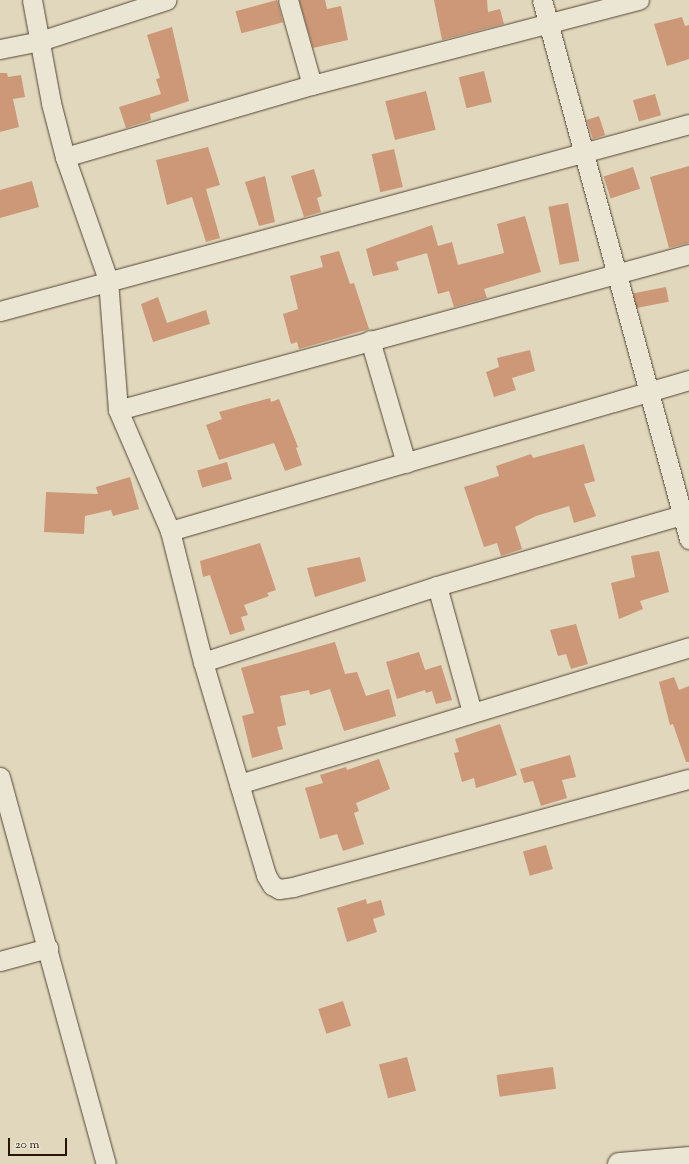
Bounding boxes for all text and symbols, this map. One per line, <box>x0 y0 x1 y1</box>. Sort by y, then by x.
scale bar <box>10 1130 69 1156</box>
text: 20 m <box>15 1136 39 1154</box>

